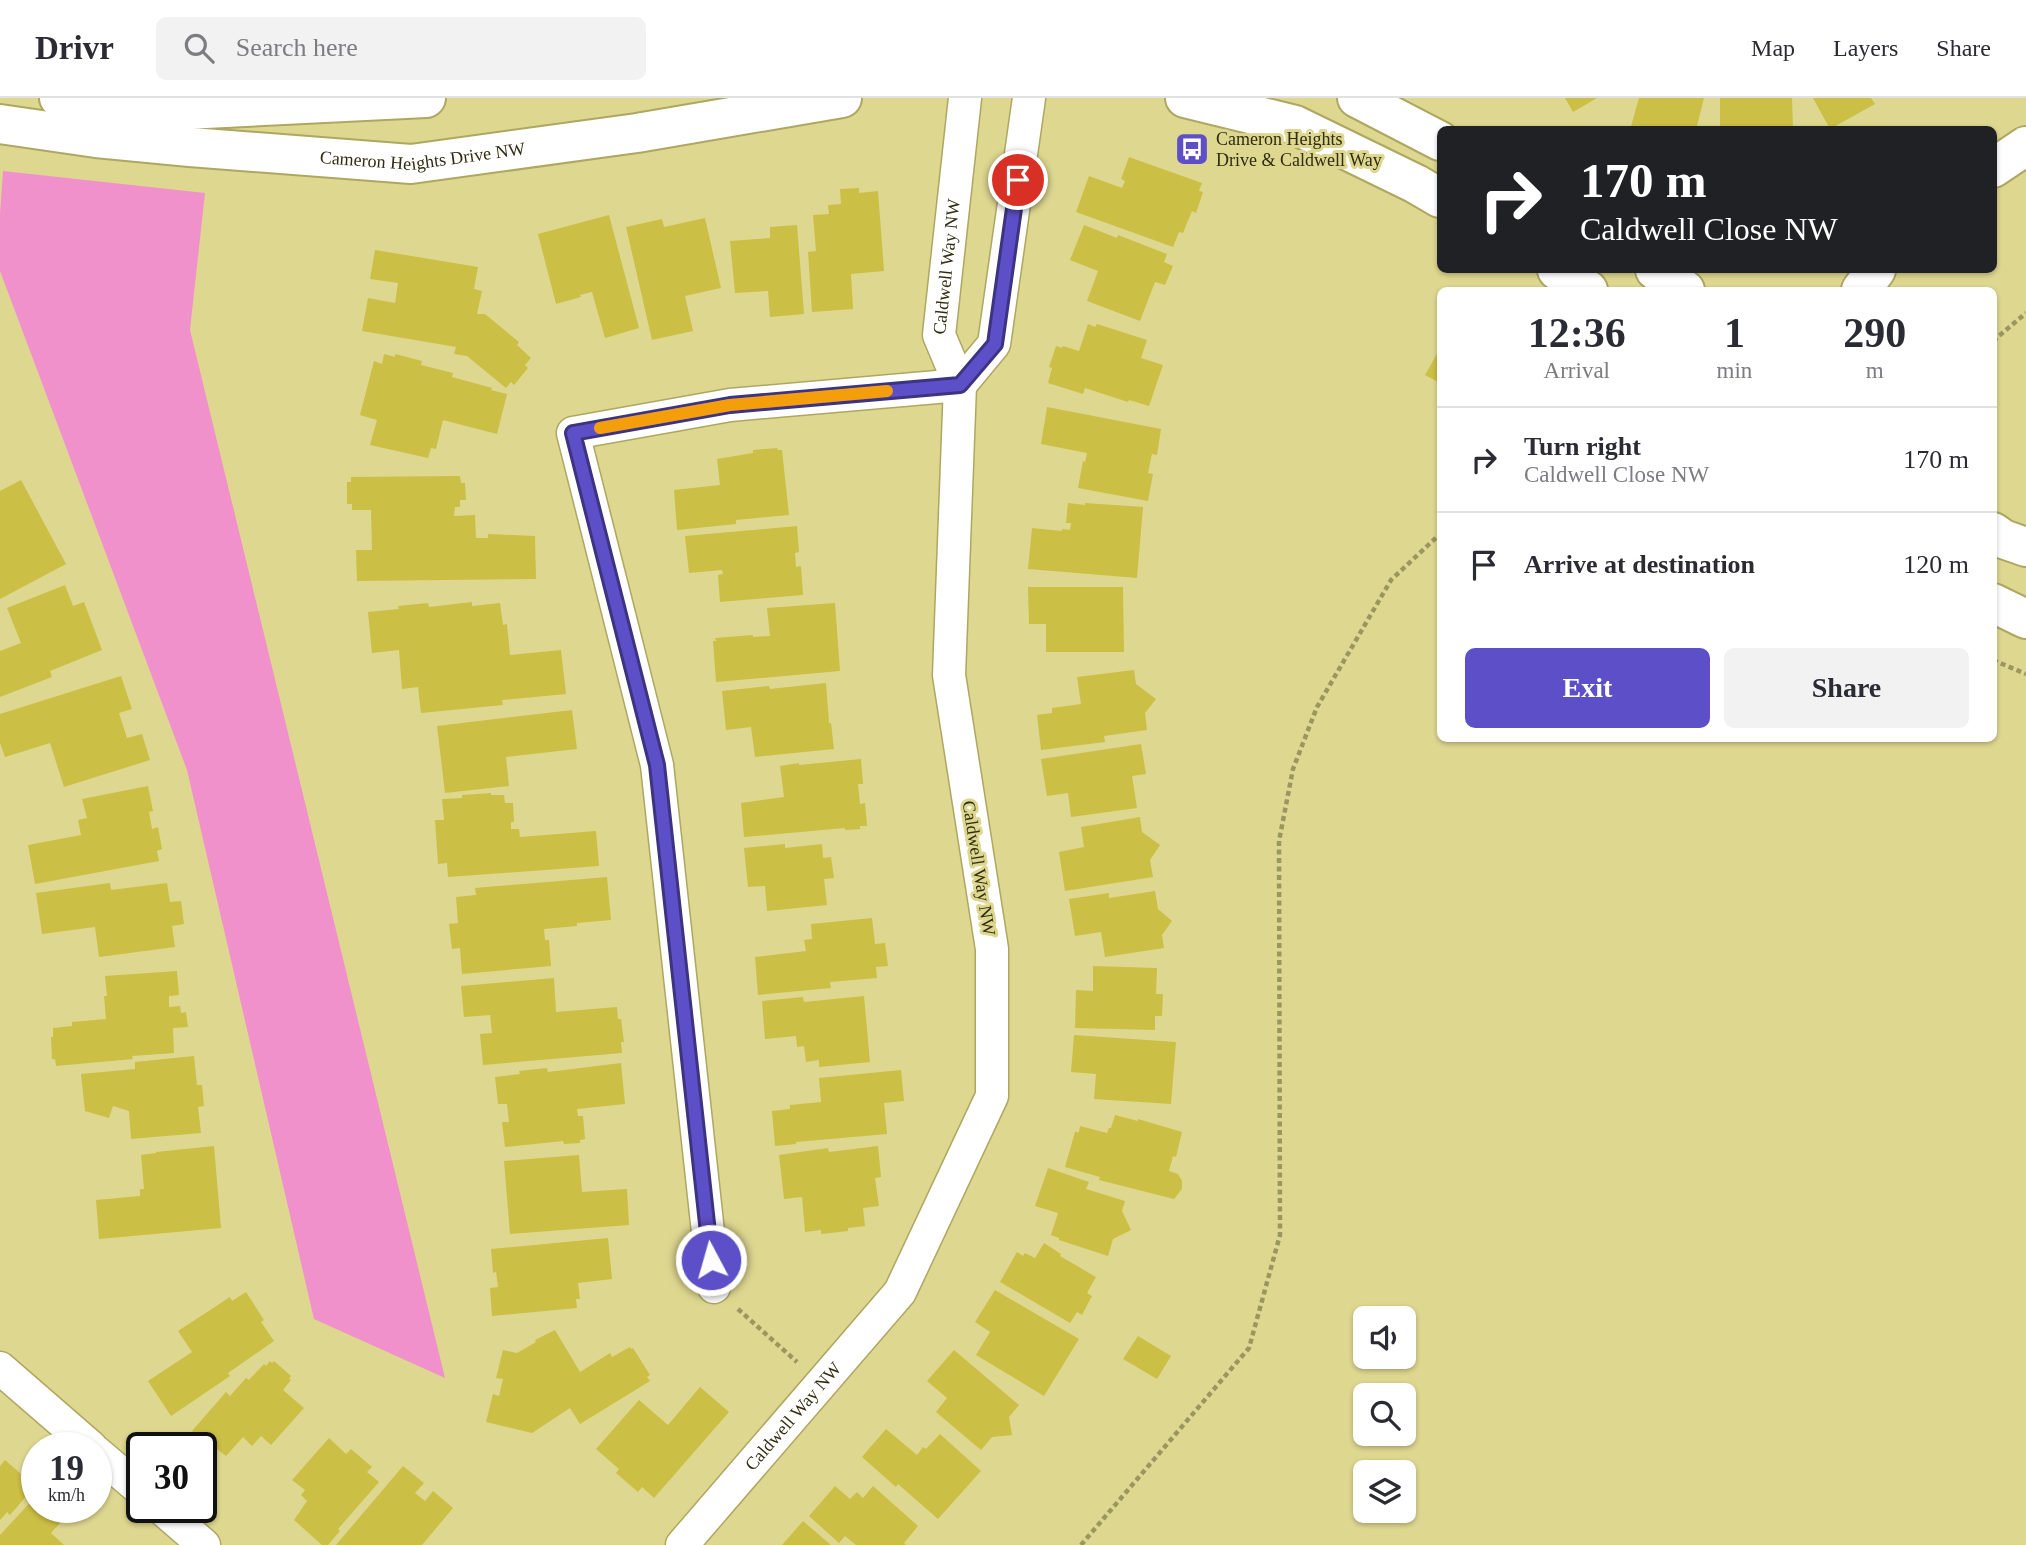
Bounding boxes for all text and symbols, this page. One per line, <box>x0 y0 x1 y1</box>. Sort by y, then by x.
search box <box>156 17 646 80</box>
icon: search <box>180 29 218 67</box>
text: Drivr <box>35 30 114 66</box>
text: Search here <box>236 33 358 62</box>
text: Map <box>1751 35 1795 61</box>
text: Layers <box>1833 35 1898 61</box>
text: Share <box>1936 35 1991 61</box>
place label: Cameron Heights Drive & Caldwell Way <box>1216 129 1382 170</box>
bus stop icon: Cameron Heights Drive & Caldwell Way <box>1173 130 1211 168</box>
street label: Cameron Heights Drive NW <box>319 138 526 174</box>
pin <box>988 150 1048 210</box>
text: 170 m <box>1580 153 1707 208</box>
icon: right <box>1465 154 1556 245</box>
icon: arrive <box>999 161 1037 199</box>
street label: Caldwell Way NW <box>929 198 964 336</box>
text: Caldwell Close NW <box>1580 211 1838 247</box>
text: 12:36 <box>1528 310 1626 356</box>
text: 1 <box>1724 310 1745 356</box>
text: 290 <box>1843 310 1906 356</box>
text: Arrival <box>1544 358 1610 383</box>
text: min <box>1717 358 1752 383</box>
text: m <box>1866 358 1884 383</box>
text: Turn right <box>1524 432 1641 461</box>
icon: right <box>1465 441 1503 479</box>
text: 170 m <box>1903 445 1969 474</box>
text: Caldwell Close NW <box>1524 462 1709 487</box>
icon: arrive <box>1465 546 1503 584</box>
text: Arrive at destination <box>1524 550 1755 579</box>
text: 120 m <box>1903 550 1969 579</box>
button: Exit <box>1465 648 1710 728</box>
button: Share <box>1724 648 1969 728</box>
street label: Caldwell Way NW <box>958 799 1000 937</box>
position arrow <box>674 1223 748 1297</box>
map controls <box>1353 1306 1416 1523</box>
button: sound <box>1353 1306 1416 1369</box>
street label: Caldwell Way NW <box>741 1358 845 1474</box>
button: search <box>1353 1383 1416 1446</box>
speed limit sign: 30 <box>126 1432 217 1523</box>
text: 19 <box>49 1449 84 1488</box>
button: layers <box>1353 1460 1416 1523</box>
text: km/h <box>48 1485 85 1505</box>

